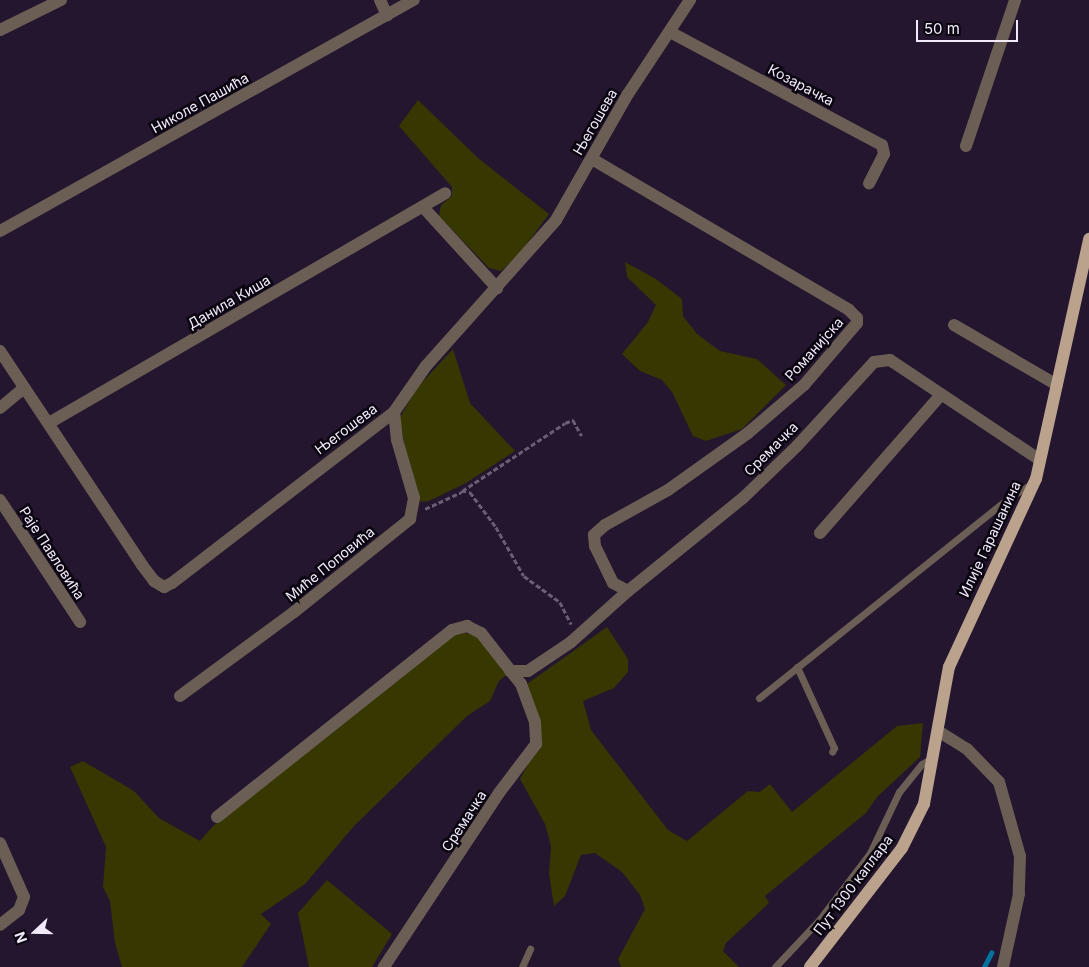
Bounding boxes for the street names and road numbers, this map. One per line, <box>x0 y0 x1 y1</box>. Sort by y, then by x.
street label: Козарачка <box>765 61 837 109</box>
street label: Николе Пашића <box>148 69 252 137</box>
street label: Његошева <box>569 86 621 158</box>
street label: Данила Киша <box>185 272 273 332</box>
street label: Романијска <box>781 314 847 384</box>
street label: Његошева <box>312 400 380 458</box>
street label: Сремачка <box>741 419 801 479</box>
street label: Илије Гарашанина <box>956 478 1024 600</box>
street label: Раје Павловића <box>16 503 88 603</box>
street label: Миће Поповића <box>282 523 378 605</box>
street label: Сремачка <box>438 787 490 855</box>
street label: Пут 1300 каплара <box>810 832 896 938</box>

